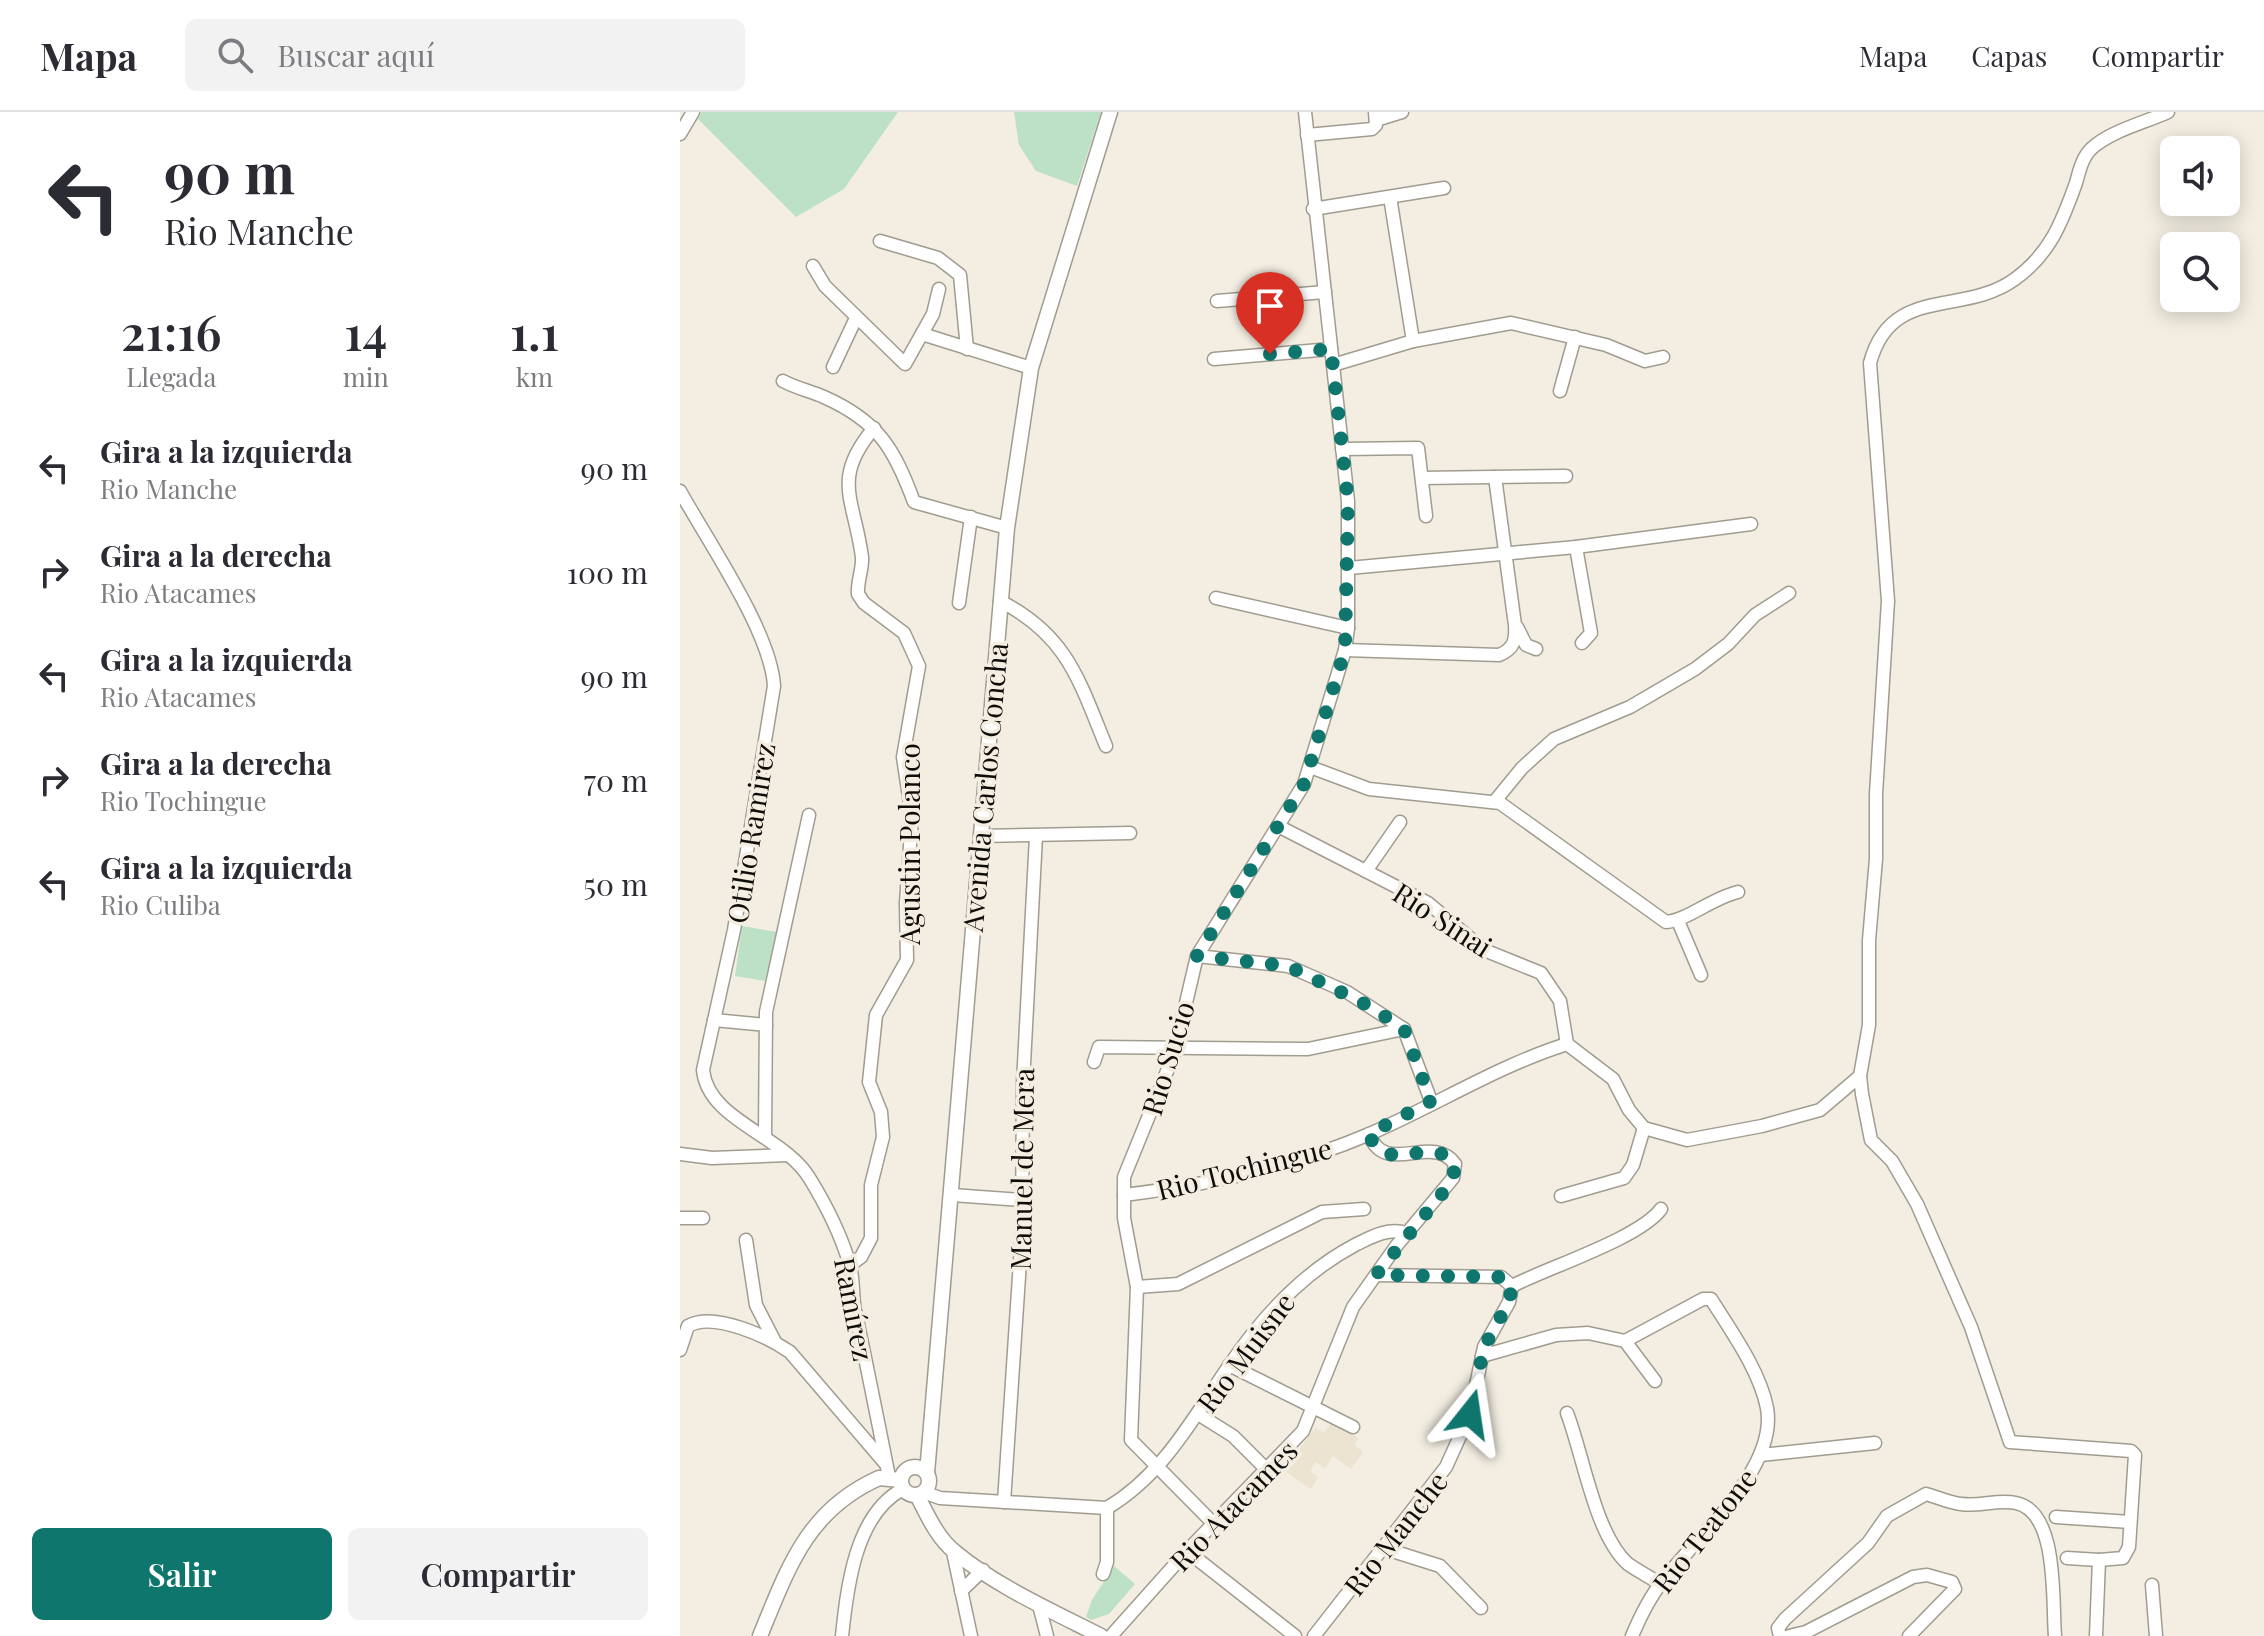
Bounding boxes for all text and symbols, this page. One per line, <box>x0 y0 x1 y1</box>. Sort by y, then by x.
search box <box>185 19 745 91</box>
text: Mapa <box>40 30 137 81</box>
icon: search <box>213 33 257 77</box>
text: Buscar aquí <box>277 35 434 75</box>
text: Mapa <box>1859 37 1927 74</box>
text: Capas <box>1971 37 2047 74</box>
text: Compartir <box>2091 37 2224 74</box>
text: 90 m <box>164 134 295 209</box>
map controls <box>2160 136 2240 312</box>
button: sound <box>2160 136 2240 216</box>
icon: left <box>32 144 136 248</box>
text: Rio Manche <box>164 206 354 254</box>
button: search <box>2160 232 2240 312</box>
pin <box>1236 272 1304 354</box>
icon: arrive <box>1248 284 1292 328</box>
text: 21:16 <box>121 299 222 363</box>
text: 14 <box>344 299 387 363</box>
text: 1.1 <box>510 299 559 363</box>
text: Llegada <box>126 359 216 394</box>
text: min <box>343 359 389 394</box>
text: km <box>516 359 553 394</box>
text: Gira a la izquierda <box>100 431 353 471</box>
icon: left <box>32 446 76 490</box>
text: 90 m <box>581 448 648 488</box>
text: Rio Manche <box>100 471 237 506</box>
text: Gira a la derecha <box>100 535 332 575</box>
icon: right <box>32 550 76 594</box>
text: 100 m <box>567 552 648 592</box>
text: Rio Atacames <box>100 575 256 610</box>
text: Gira a la izquierda <box>100 639 353 679</box>
street label: Avenida Carlos Concha <box>953 641 1015 934</box>
icon: left <box>32 654 76 698</box>
text: 90 m <box>581 656 648 696</box>
text: Rio Atacames <box>100 679 256 714</box>
street label: Otilio Ramirez <box>717 740 783 926</box>
text: Gira a la derecha <box>100 743 332 783</box>
street label: Agustin Polanco <box>890 743 927 946</box>
icon: right <box>32 758 76 802</box>
text: 70 m <box>584 760 648 800</box>
text: Rio Tochingue <box>100 783 267 818</box>
text: Gira a la izquierda <box>100 847 353 887</box>
icon: left <box>32 862 76 906</box>
text: 50 m <box>583 864 648 904</box>
street label: Rio Sinai <box>1386 873 1500 965</box>
text: Rio Culiba <box>100 887 221 922</box>
street label: Rio Sucio <box>1132 997 1202 1119</box>
street label: Manuel de Mera <box>1001 1068 1041 1270</box>
street label: Rio Tochingue <box>1152 1128 1336 1208</box>
street label: Ramírez <box>827 1254 883 1364</box>
street label: Rio Muisne <box>1188 1285 1302 1419</box>
position arrow <box>1428 1372 1512 1456</box>
street label: Rio Atacames <box>1161 1432 1305 1578</box>
street label: Rio Teatone <box>1644 1460 1764 1600</box>
street label: Rio Manche <box>1335 1463 1455 1603</box>
button: Salir <box>32 1528 332 1620</box>
button: Compartir <box>348 1528 648 1620</box>

